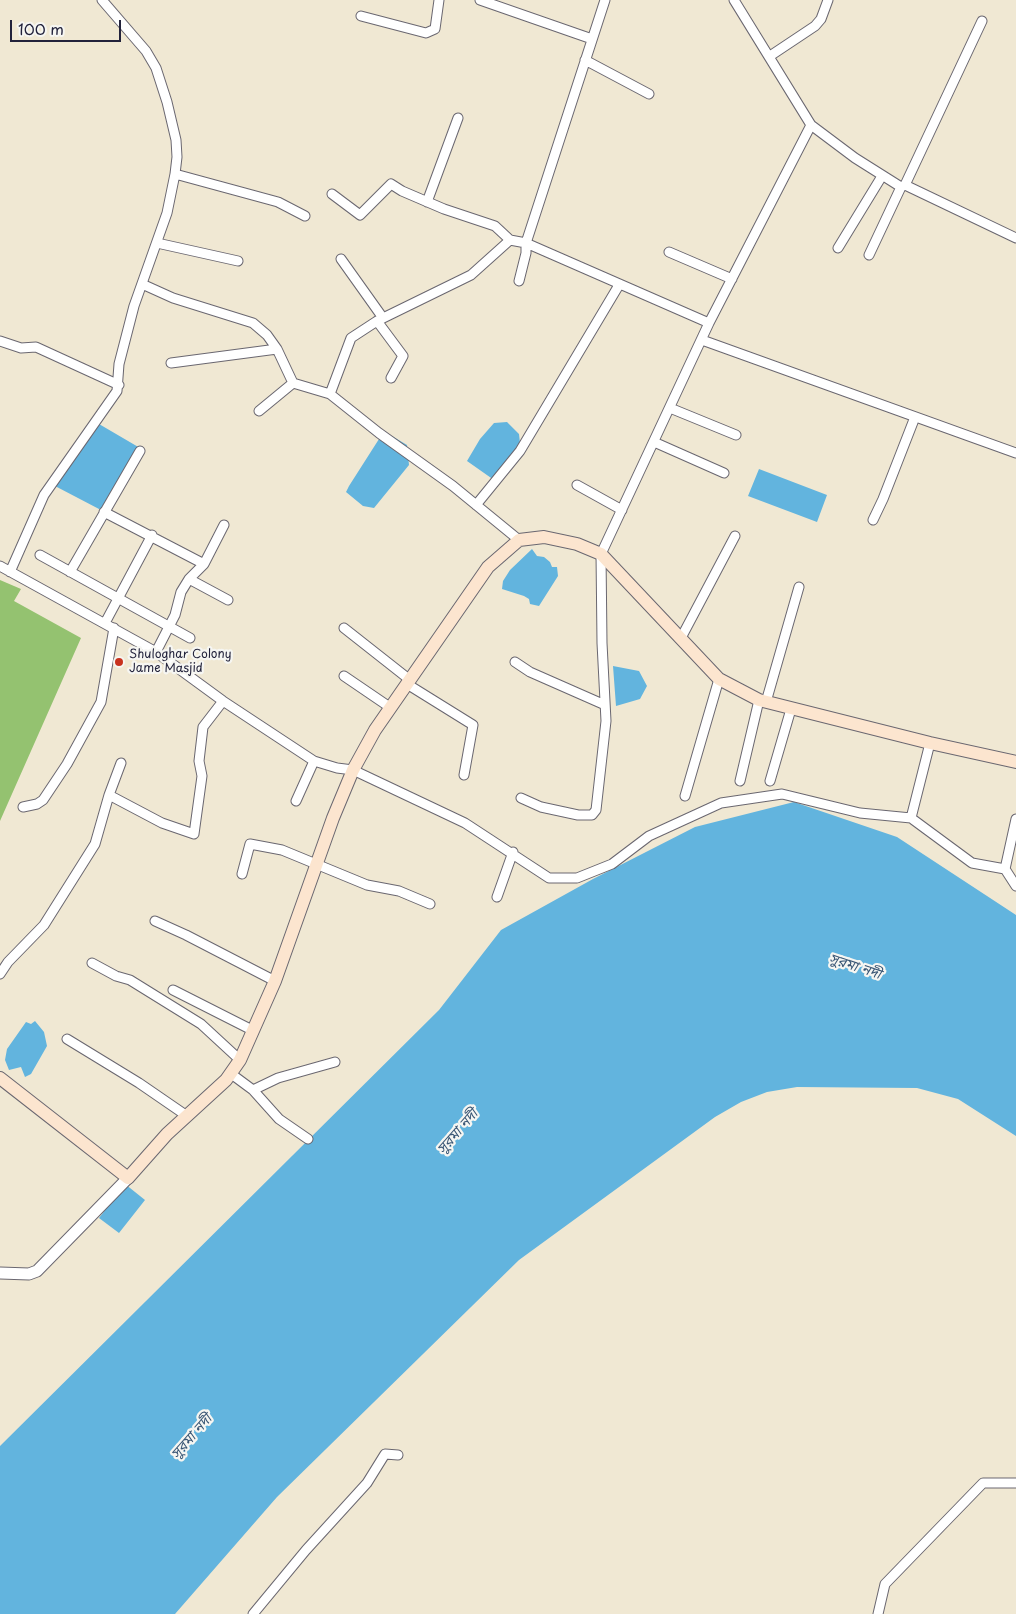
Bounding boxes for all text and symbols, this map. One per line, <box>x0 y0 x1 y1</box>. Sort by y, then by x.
scale bar <box>12 10 124 42</box>
text: 100 m <box>18 17 64 40</box>
place label: Shuloghar Colony Jame Masjid <box>129 648 231 676</box>
marker: Shuloghar Colony Jame Masjid <box>113 656 125 668</box>
water label: সুরমা নদী <box>827 951 883 983</box>
water label: সুরমা নদী <box>434 1106 482 1158</box>
water label: সুরমা নদী <box>168 1411 216 1463</box>

